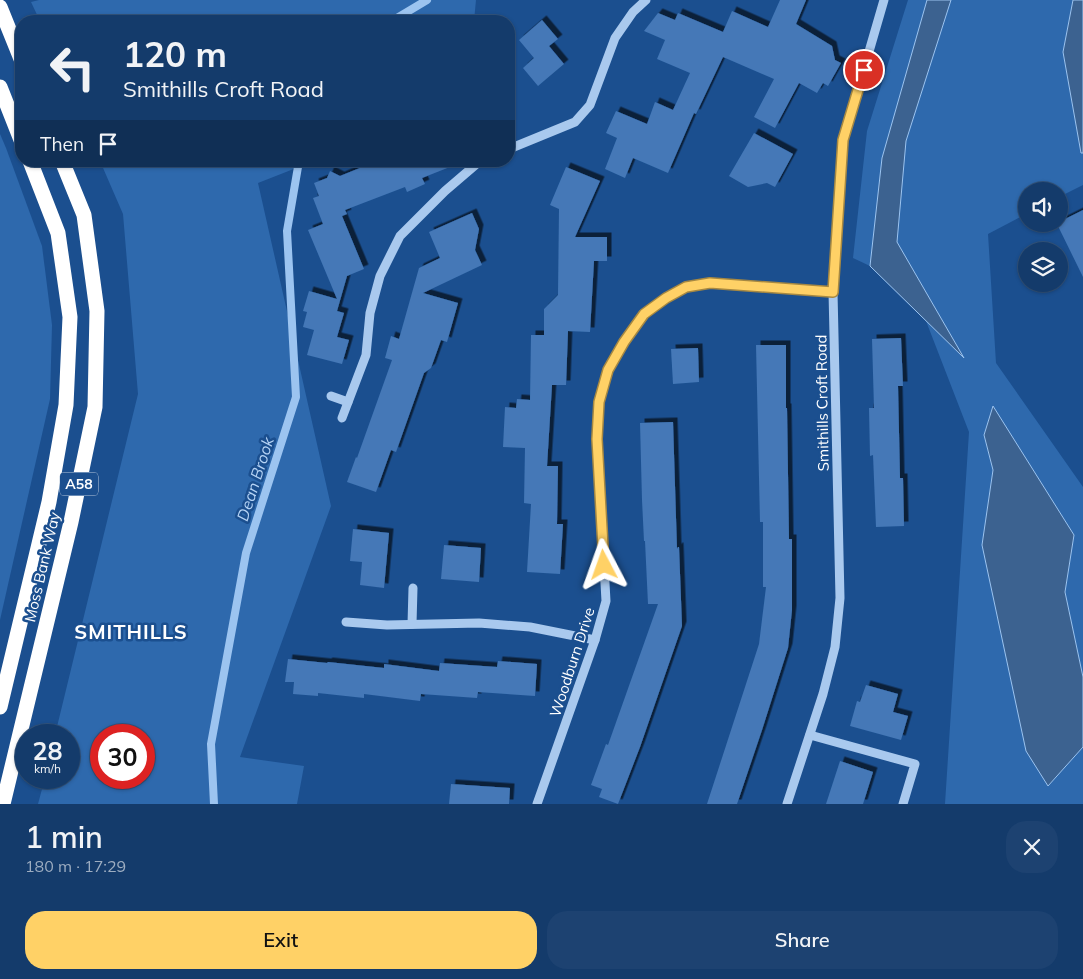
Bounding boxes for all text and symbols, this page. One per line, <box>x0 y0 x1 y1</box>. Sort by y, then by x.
text: 120 m <box>123 32 227 76</box>
icon: left <box>40 35 105 100</box>
pin <box>843 49 885 91</box>
icon: arrive <box>850 56 878 84</box>
text: Smithills Croft Road <box>123 75 324 103</box>
icon: arrive <box>94 130 122 158</box>
text: Then <box>40 132 84 156</box>
map controls <box>1018 182 1068 292</box>
button: sound <box>1018 182 1068 232</box>
button: layers <box>1018 242 1068 292</box>
street label: Smithills Croft Road <box>811 334 833 472</box>
water label: Dean Brook <box>232 434 278 523</box>
road number: A58 <box>60 472 98 496</box>
street label: Moss Bank Way <box>20 510 64 624</box>
position arrow <box>577 538 629 590</box>
street label: Woodburn Drive <box>545 605 599 719</box>
district label: SMITHILLS <box>74 619 188 644</box>
speed limit sign: 30 <box>90 724 155 789</box>
text: 28 <box>32 735 63 766</box>
text: km/h <box>34 761 61 776</box>
text: 1 min <box>25 818 103 856</box>
button: close <box>1006 821 1058 873</box>
text: 180 m · 17:29 <box>25 856 126 876</box>
button: Exit <box>25 911 537 969</box>
button: Share <box>547 911 1058 969</box>

